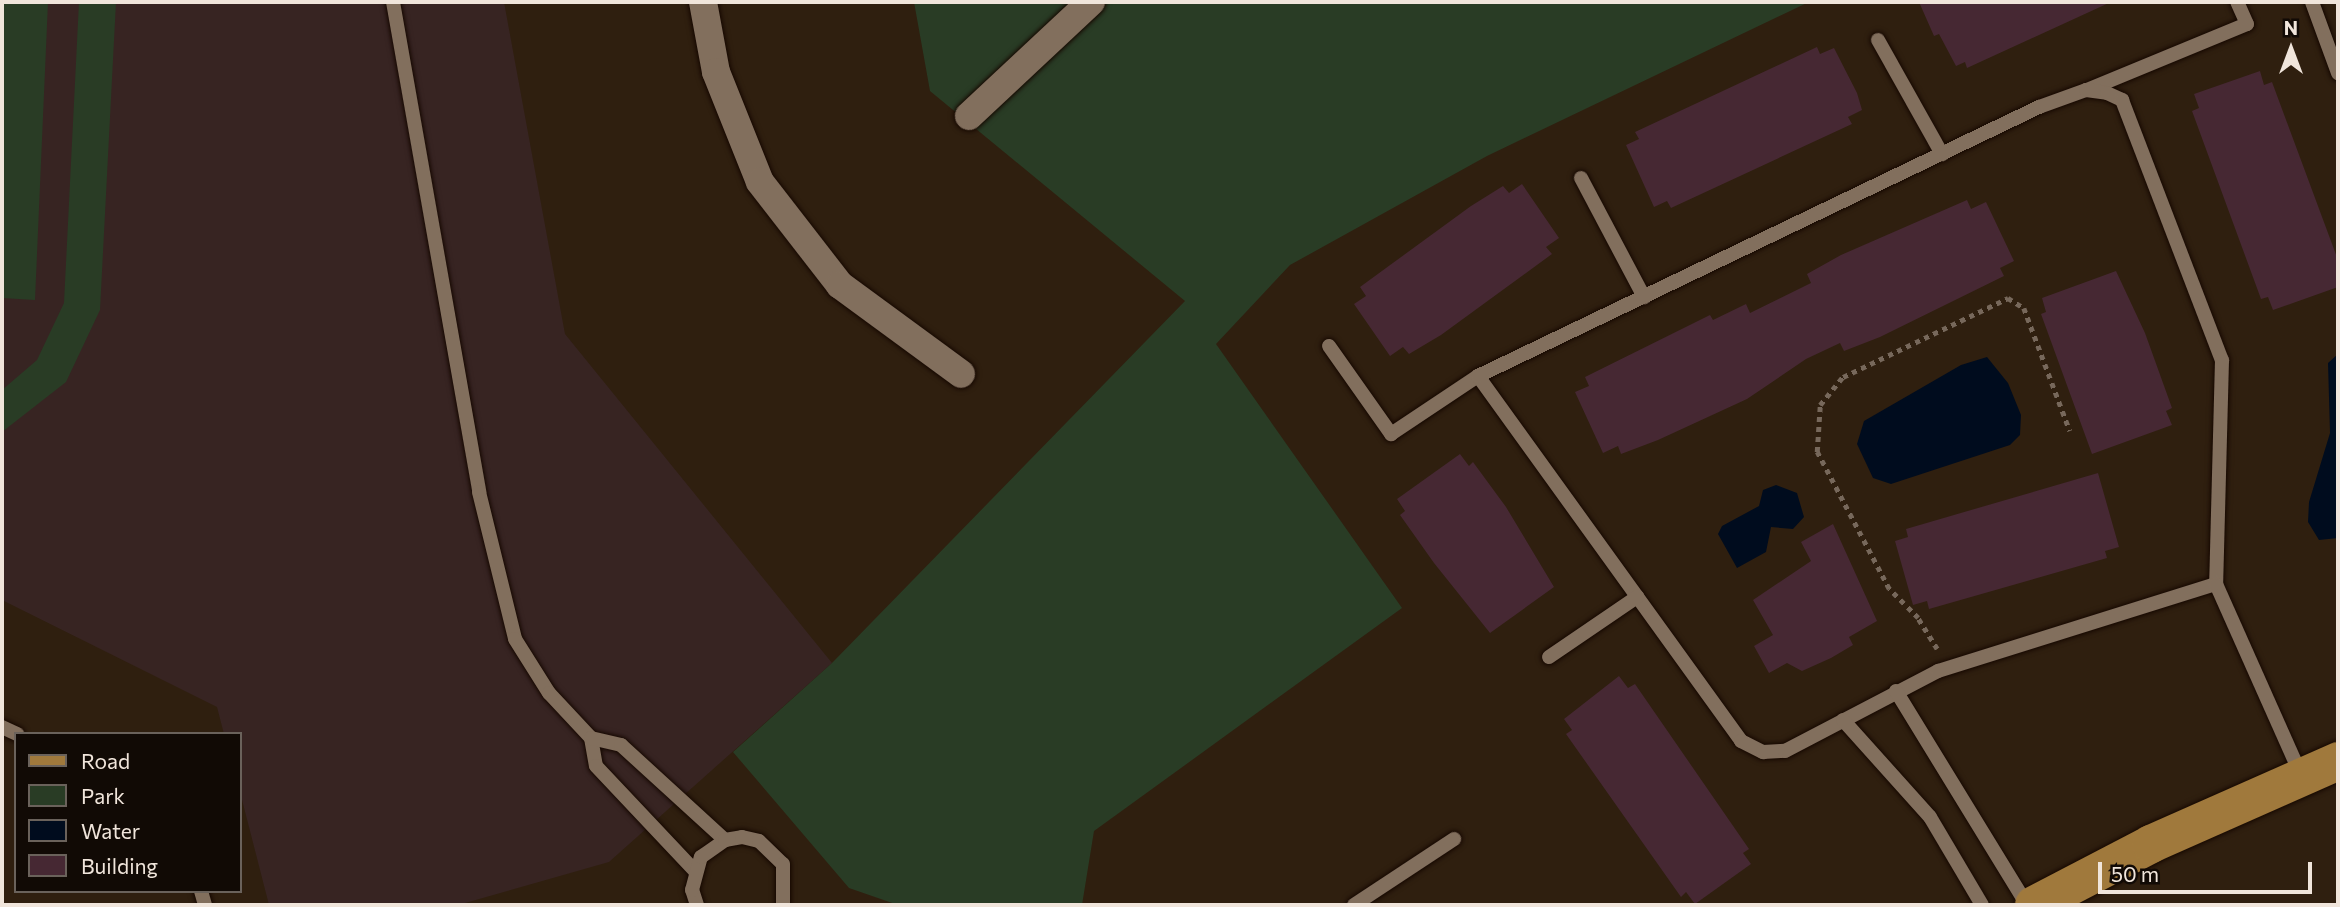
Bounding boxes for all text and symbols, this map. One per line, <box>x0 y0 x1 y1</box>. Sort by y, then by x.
north arrow <box>2256 14 2326 84</box>
text: N <box>2284 16 2298 39</box>
legend <box>14 732 242 893</box>
text: Road <box>81 748 130 773</box>
text: Park <box>81 783 125 808</box>
text: Water <box>81 818 140 843</box>
scale bar <box>2102 848 2316 892</box>
text: Building <box>81 853 158 878</box>
text: 50 m <box>2111 861 2159 886</box>

